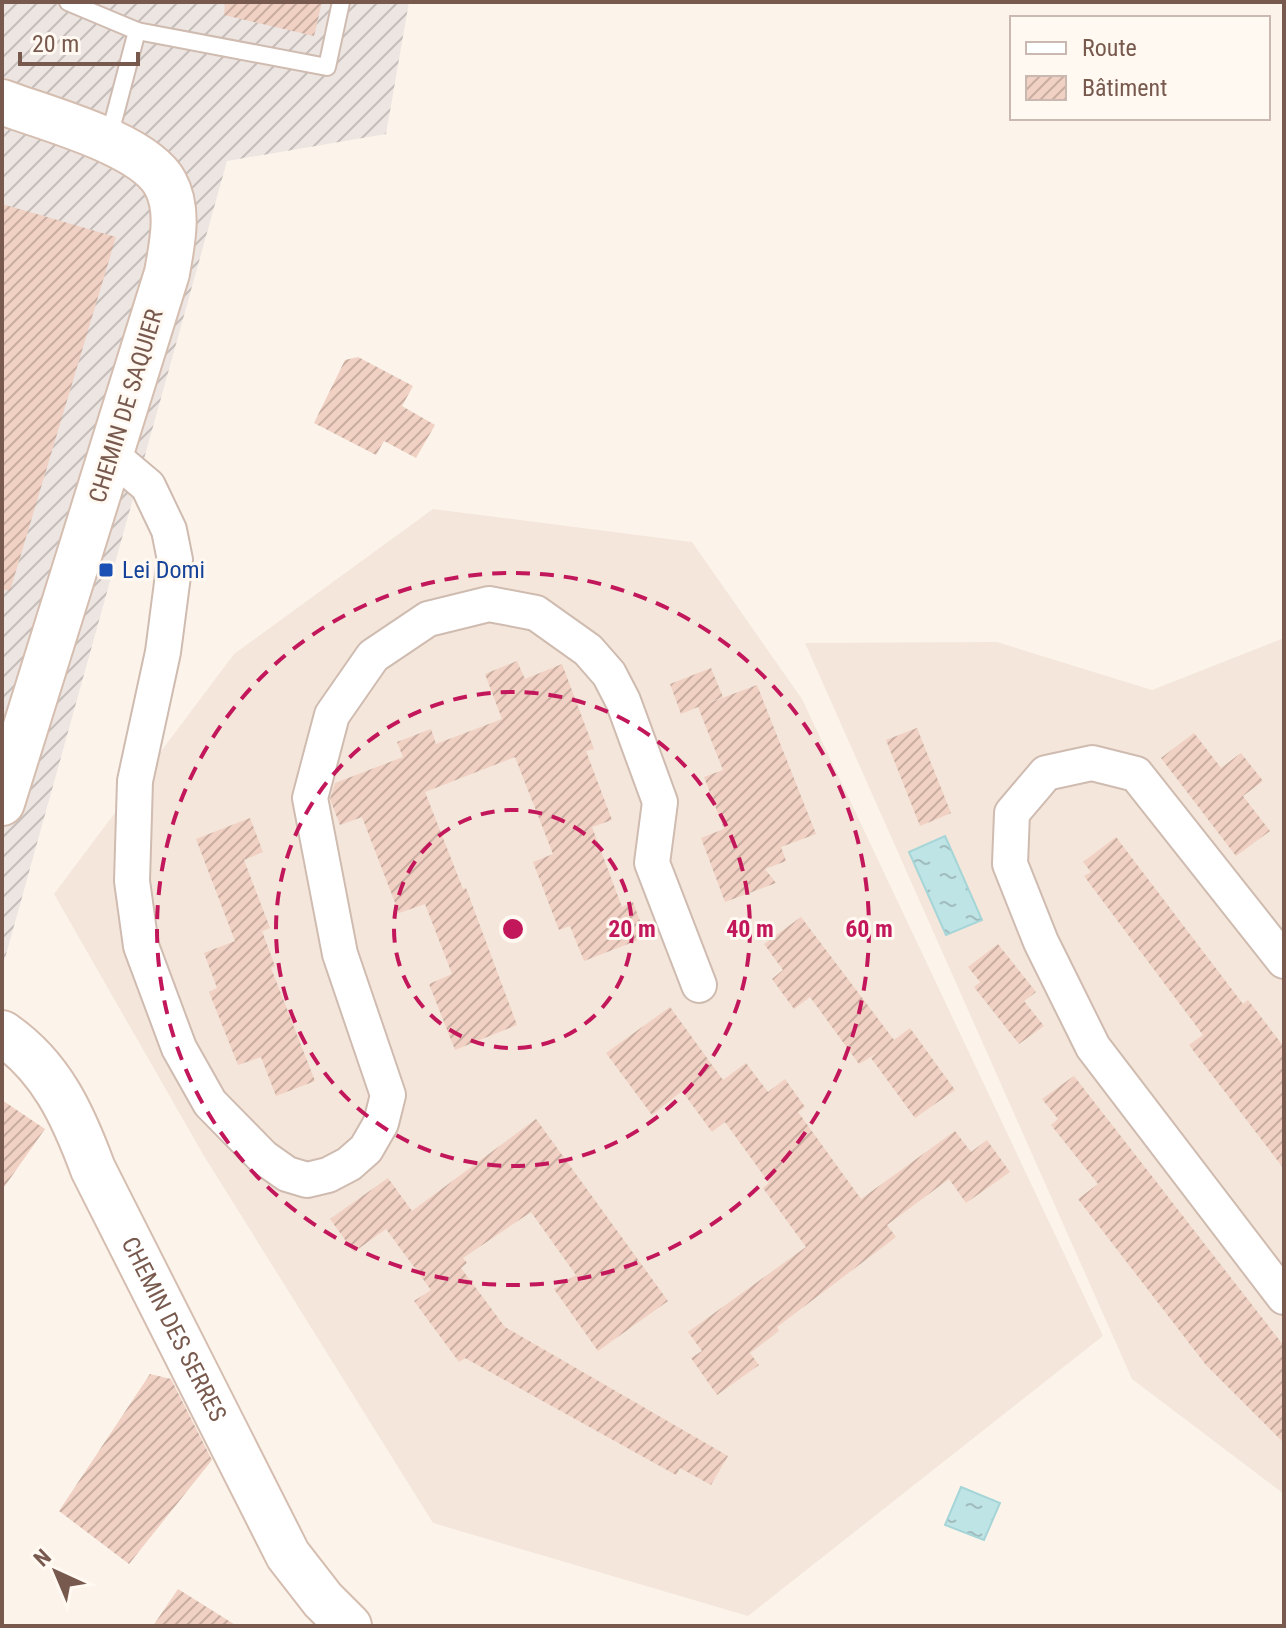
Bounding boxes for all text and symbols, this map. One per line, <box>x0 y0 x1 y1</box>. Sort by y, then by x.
scale bar <box>20 16 138 66</box>
legend <box>1010 16 1270 120</box>
text: 20 m <box>32 30 79 58</box>
text: Route <box>1082 34 1137 62</box>
text: Bâtiment <box>1082 74 1167 102</box>
street label: CHEMIN DE SAQUIER <box>83 306 169 506</box>
place label: Lei Domi <box>122 556 205 584</box>
marker: Lei Domi <box>97 561 115 579</box>
centre of rings <box>499 915 527 943</box>
text: 20 m <box>608 915 656 943</box>
text: 40 m <box>726 915 774 943</box>
text: 60 m <box>845 915 893 943</box>
street label: CHEMIN DES SERRES <box>116 1232 232 1426</box>
north arrow <box>16 1532 96 1612</box>
text: N <box>29 1544 56 1572</box>

